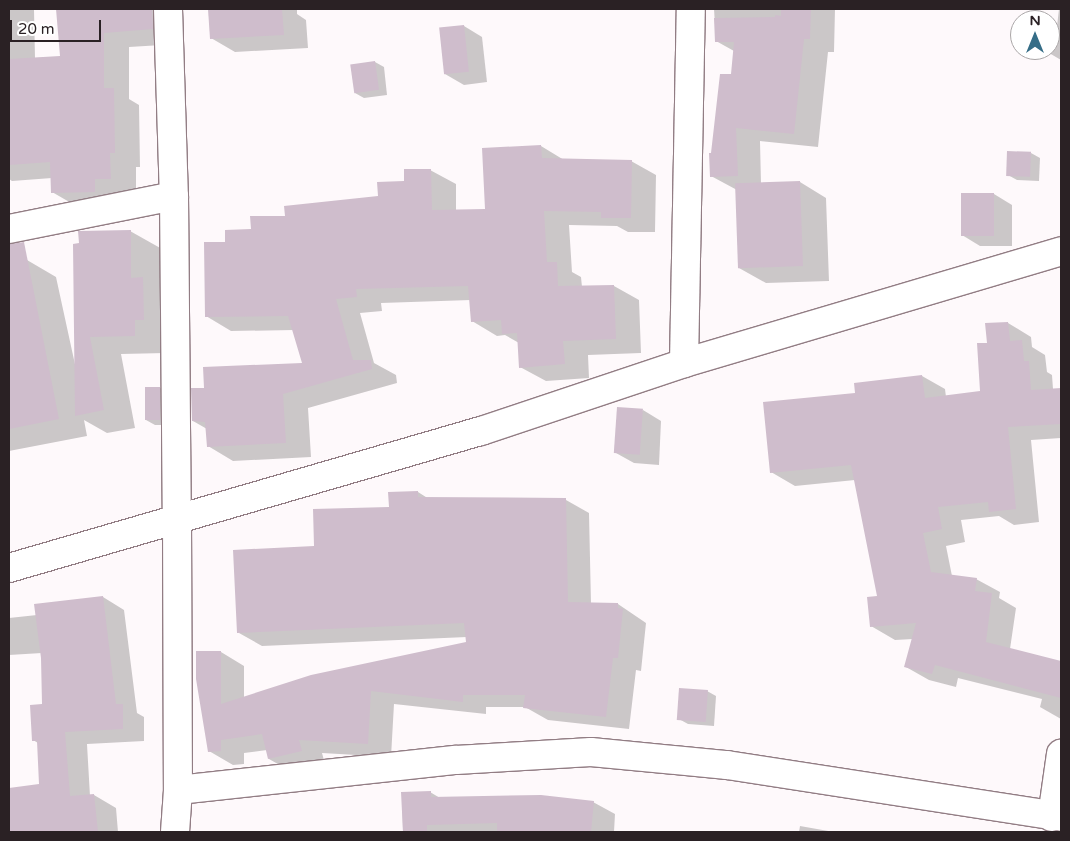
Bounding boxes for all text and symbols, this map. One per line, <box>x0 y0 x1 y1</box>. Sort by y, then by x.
scale bar <box>12 10 104 42</box>
north arrow <box>1010 10 1060 60</box>
text: N <box>1029 12 1041 29</box>
text: 20 m <box>18 20 55 38</box>

